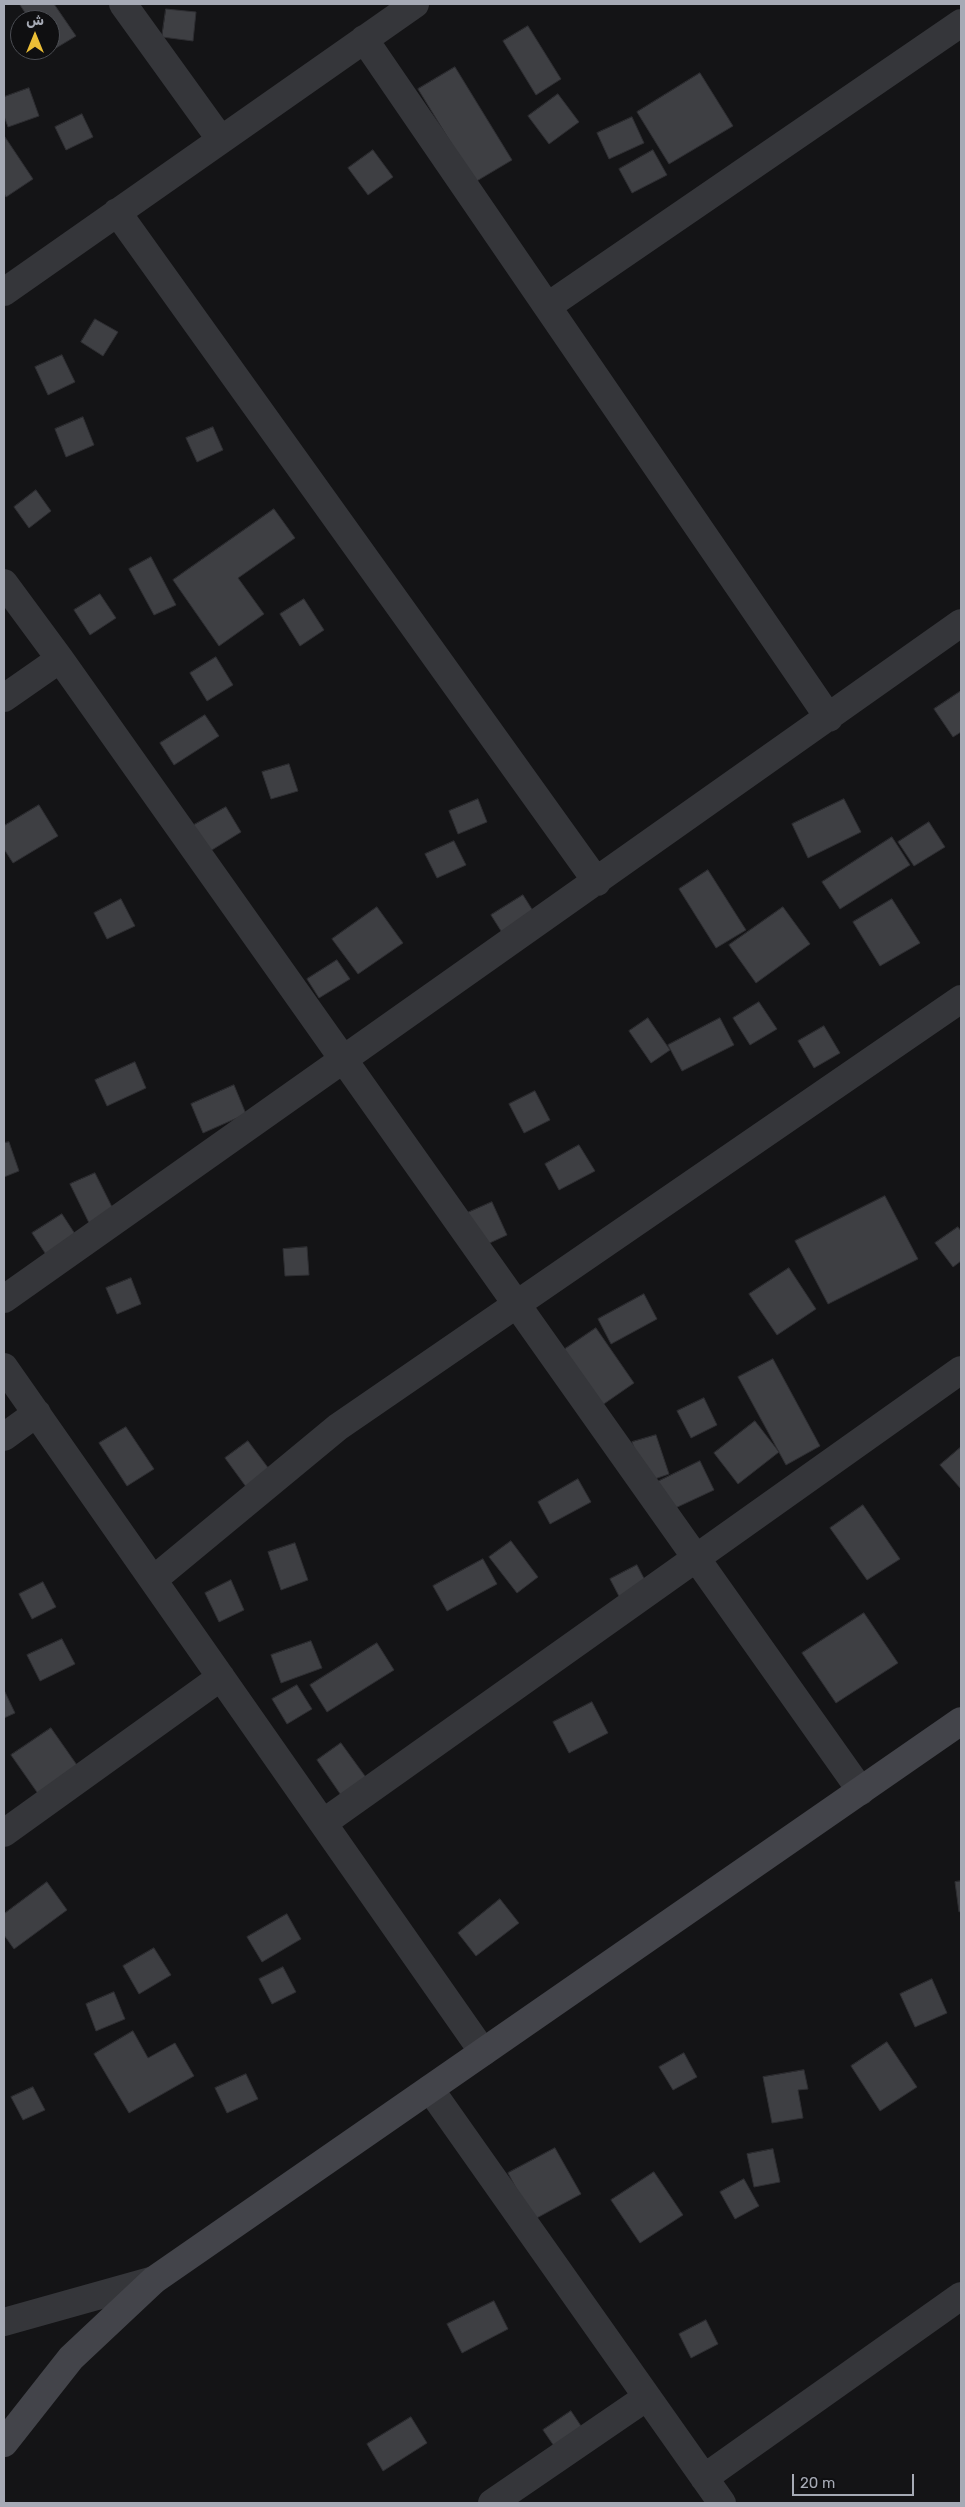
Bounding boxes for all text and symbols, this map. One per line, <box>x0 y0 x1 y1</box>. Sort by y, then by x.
north arrow <box>10 10 60 60</box>
text: ش <box>26 12 44 29</box>
scale bar <box>795 2464 918 2496</box>
text: 20 m <box>800 2474 835 2492</box>

